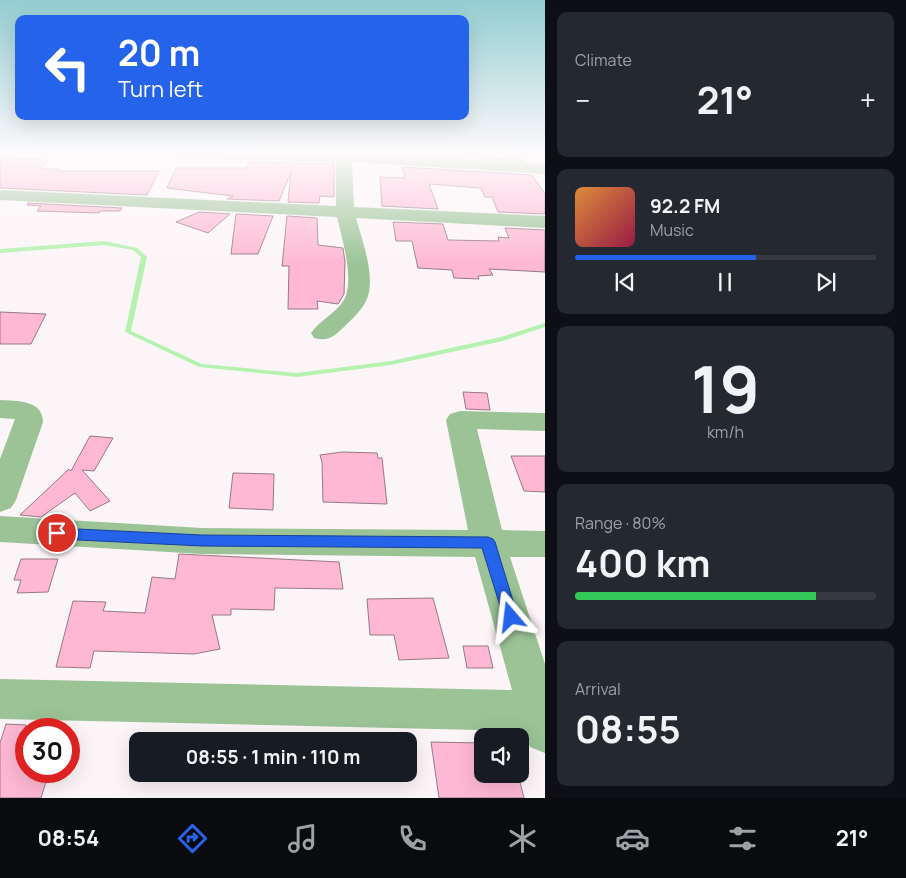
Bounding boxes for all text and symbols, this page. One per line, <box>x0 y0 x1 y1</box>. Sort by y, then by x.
text: 20 m <box>118 29 200 77</box>
icon: left <box>35 35 100 100</box>
text: Climate <box>575 49 632 71</box>
text: 21° <box>697 73 753 125</box>
text: Turn left <box>118 74 203 104</box>
text: − <box>575 81 590 119</box>
text: + <box>860 81 876 119</box>
text: 92.2 FM <box>650 193 720 219</box>
text: Music <box>650 219 694 241</box>
icon: previous <box>611 268 639 296</box>
icon: pause <box>711 268 739 296</box>
icon: next <box>812 268 840 296</box>
text: 19 <box>691 344 760 433</box>
text: km/h <box>707 421 744 443</box>
pin <box>36 512 78 554</box>
text: Range · 80% <box>575 512 666 534</box>
icon: arrive <box>43 519 71 547</box>
text: 400 km <box>575 536 710 588</box>
position arrow <box>484 590 536 642</box>
text: Arrival <box>575 678 621 700</box>
text: 08:55 <box>575 702 681 754</box>
speed limit sign: 30 <box>15 718 80 783</box>
map controls <box>474 728 529 783</box>
button: sound <box>474 728 529 783</box>
text: 08:55 · 1 min · 110 m <box>186 744 360 770</box>
icon: directions <box>175 821 210 856</box>
icon: music <box>285 821 320 856</box>
icon: phone <box>395 821 430 856</box>
icon: climate <box>505 821 540 856</box>
icon: car <box>615 821 650 856</box>
icon: filters <box>725 821 760 856</box>
text: 08:54 <box>38 823 99 853</box>
text: 21° <box>836 823 868 853</box>

